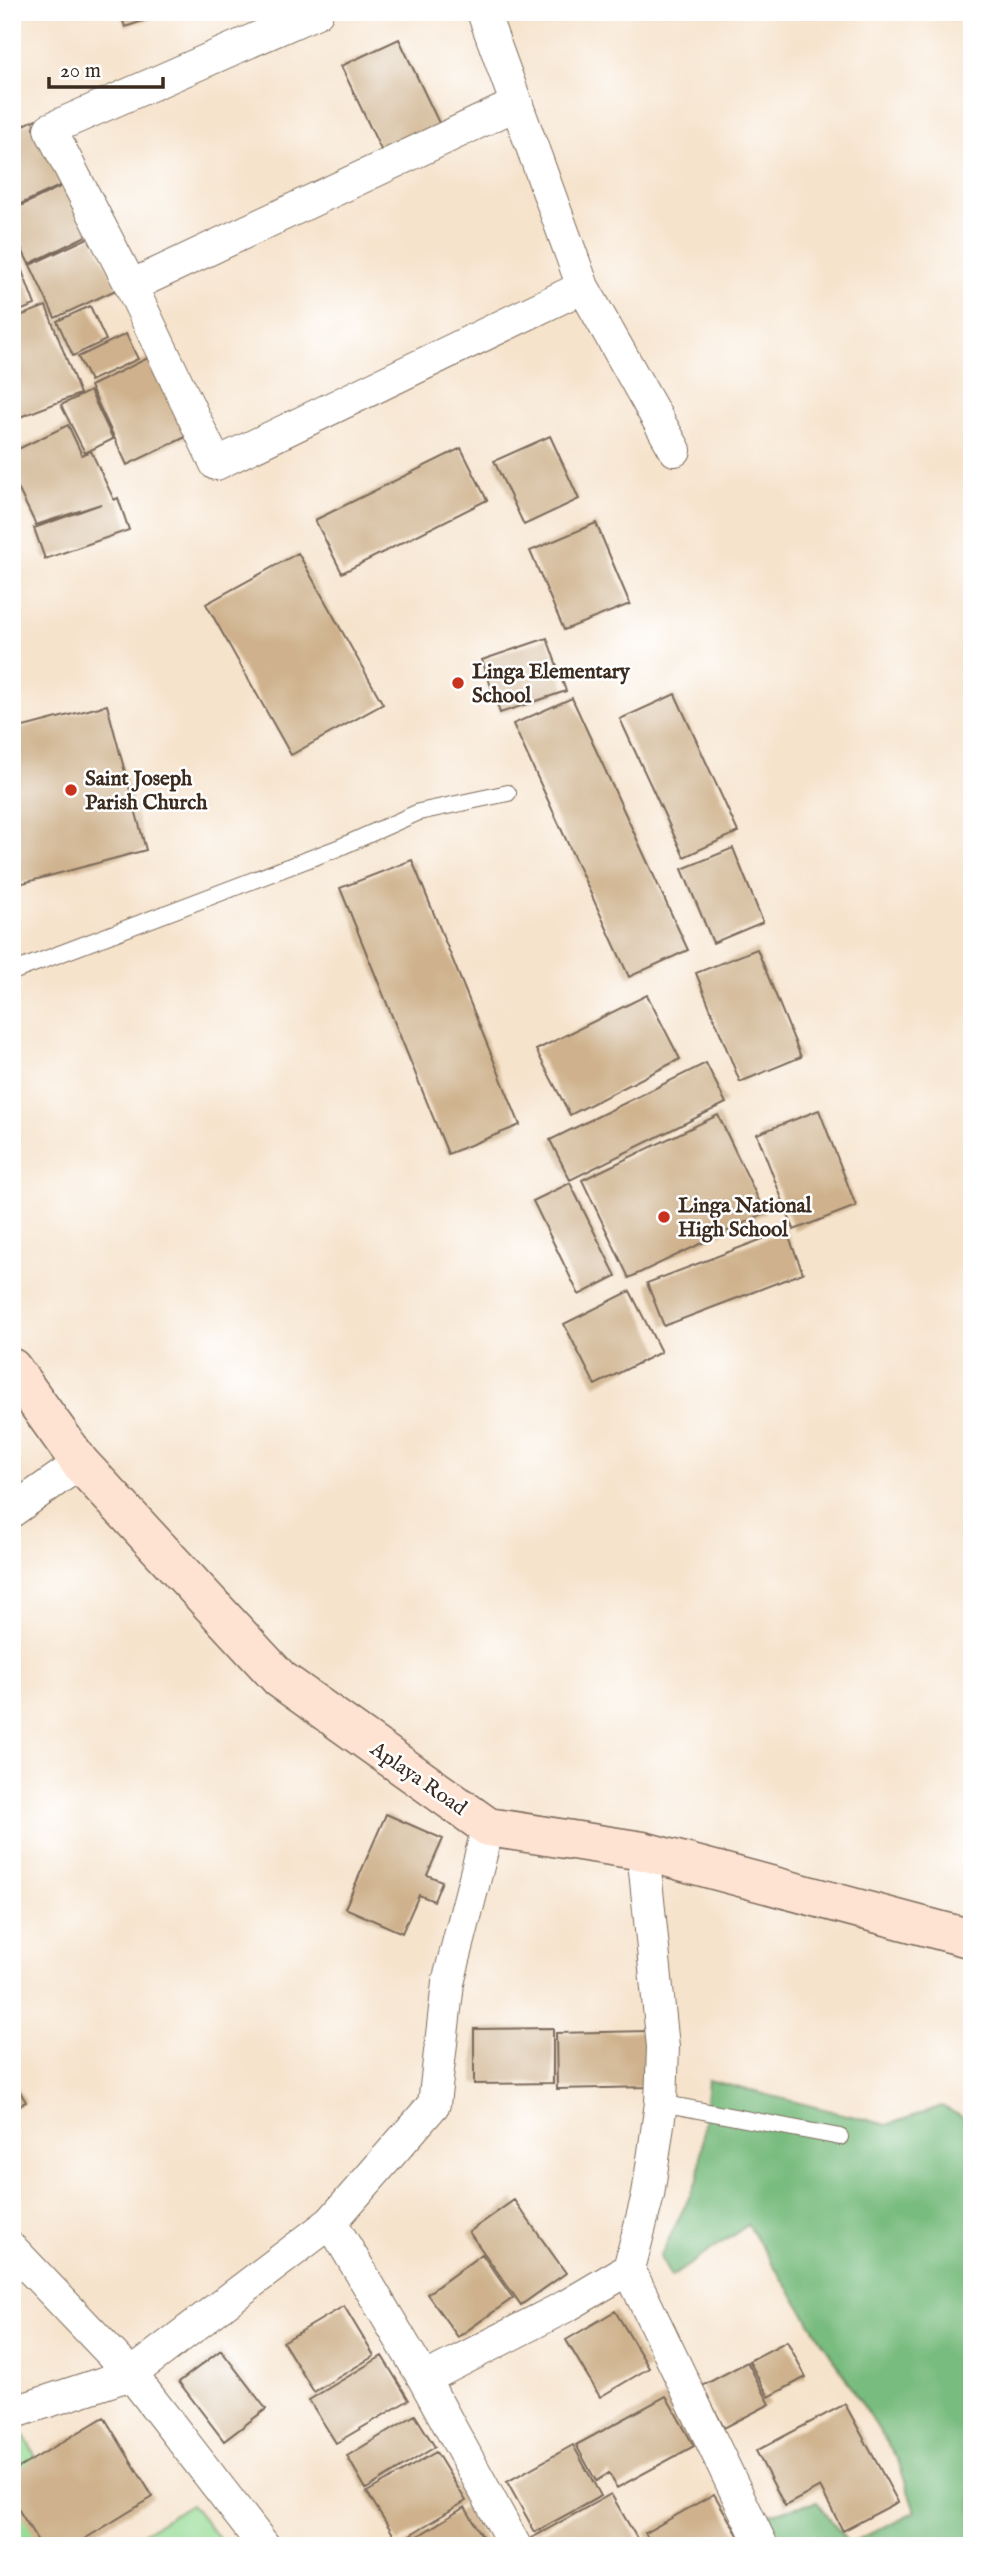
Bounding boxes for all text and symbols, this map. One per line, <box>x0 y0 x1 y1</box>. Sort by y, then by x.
scale bar <box>49 46 163 90</box>
text: 20 m <box>60 58 101 85</box>
place label: Linga Elementary School <box>472 659 631 710</box>
marker: Linga Elementary School <box>450 675 466 691</box>
place label: Saint Joseph Parish Church <box>85 766 208 817</box>
marker: Saint Joseph Parish Church <box>63 782 79 798</box>
place label: Linga National High School <box>678 1193 813 1244</box>
marker: Linga National High School <box>656 1209 672 1225</box>
street label: Aplaya Road <box>364 1736 472 1823</box>

